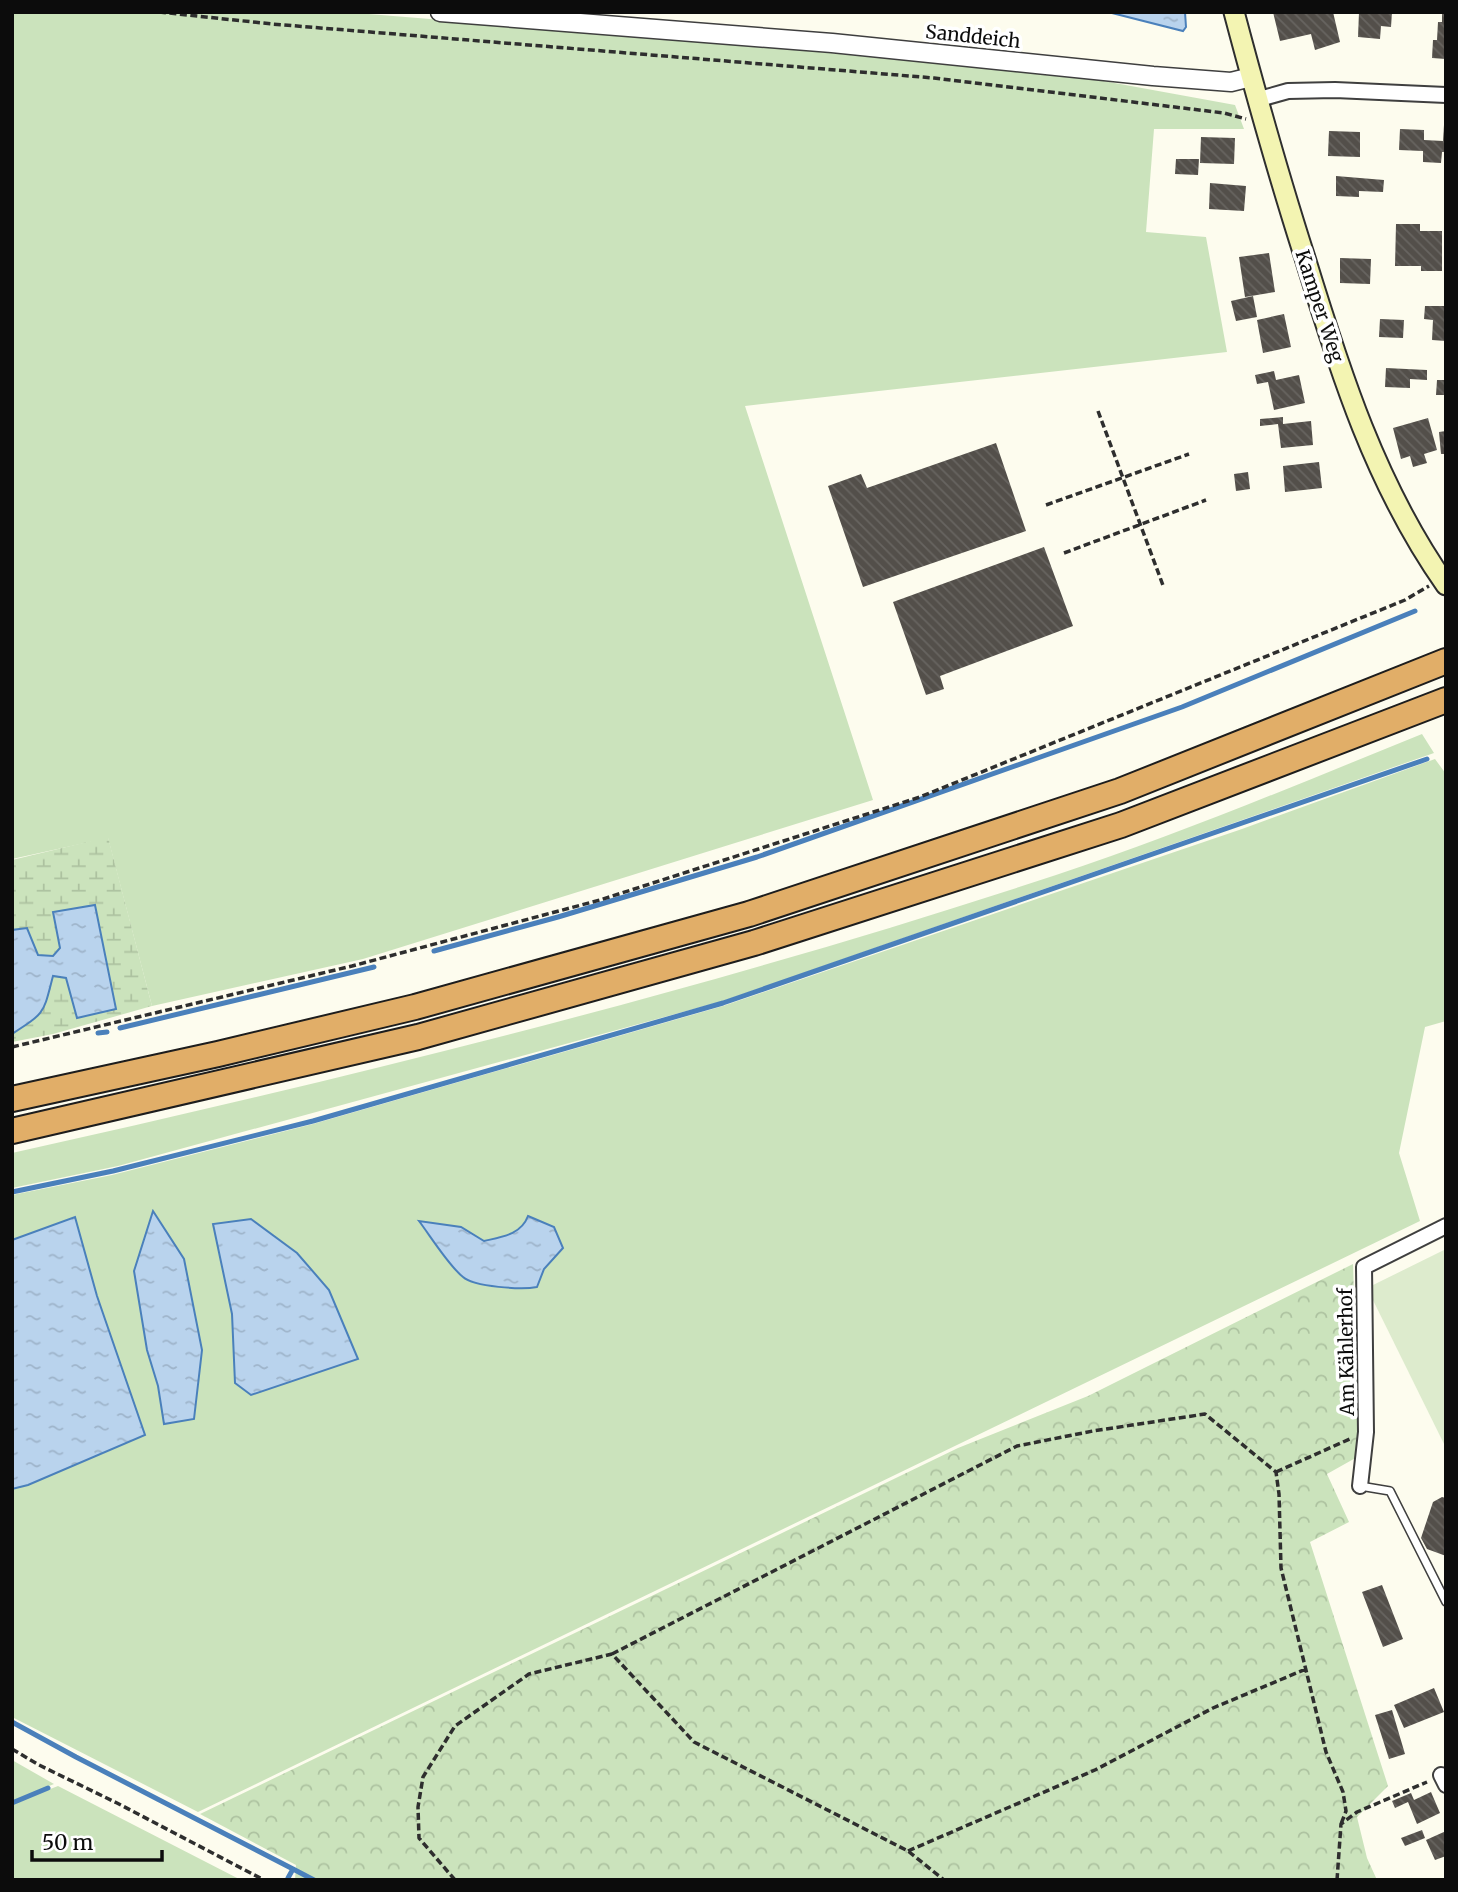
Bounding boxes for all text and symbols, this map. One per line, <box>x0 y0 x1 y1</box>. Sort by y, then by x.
street label: Sanddeich <box>924 19 1022 53</box>
street label: Kamper Weg <box>1291 247 1350 366</box>
street label: Am Kählerhof <box>1333 1287 1359 1417</box>
scale bar <box>32 1818 161 1862</box>
text: 50 m <box>42 1829 93 1856</box>

